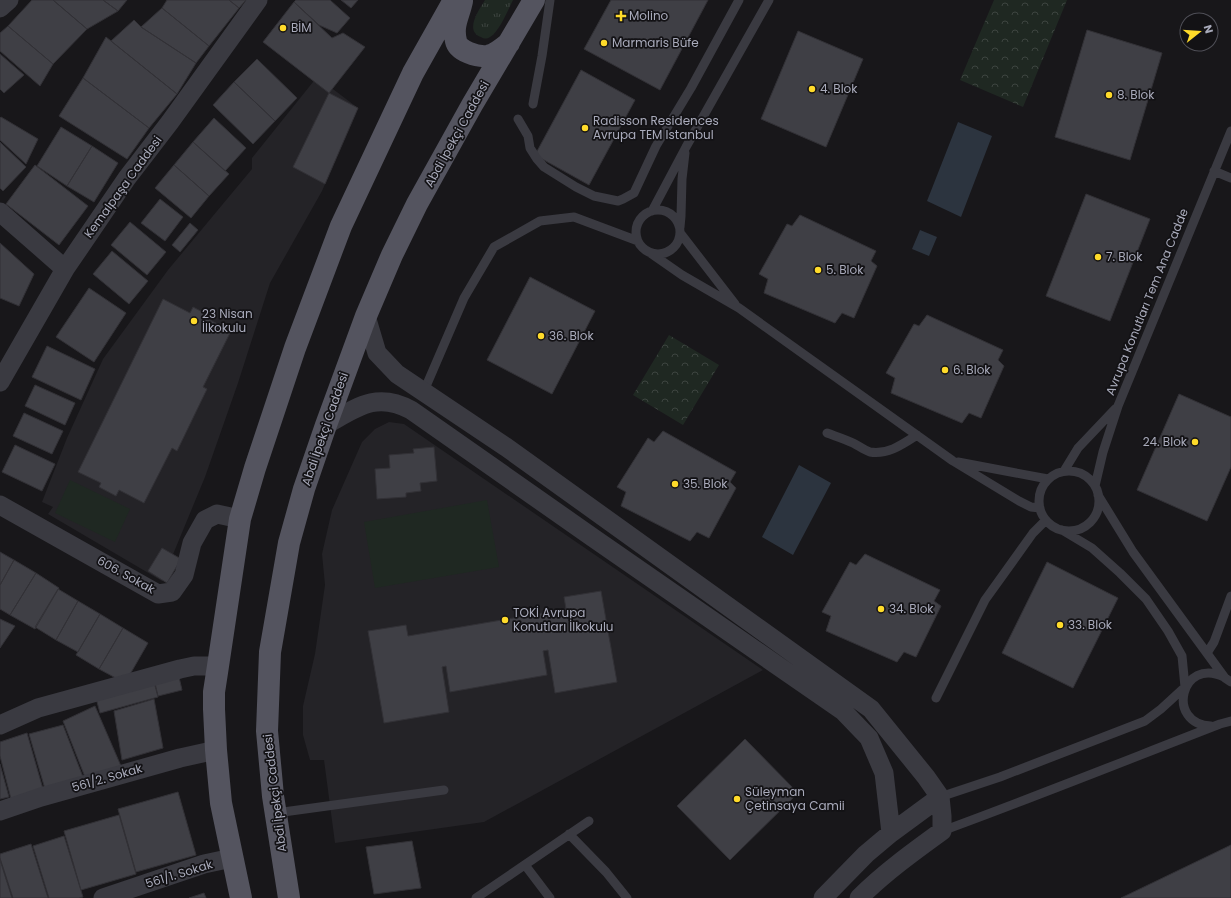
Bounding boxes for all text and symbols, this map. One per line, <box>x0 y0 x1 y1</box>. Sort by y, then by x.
place label: Molino <box>629 7 669 24</box>
marker: Molino <box>616 11 626 21</box>
north arrow <box>1179 12 1219 52</box>
place label: BİM <box>291 19 312 36</box>
marker: BİM <box>278 23 288 33</box>
text: N <box>1200 23 1217 35</box>
place label: Marmaris Büfe <box>612 34 699 51</box>
marker: Marmaris Büfe <box>599 38 609 48</box>
street label: Abdi İpekçi Caddesi <box>420 78 493 190</box>
place label: 4. Blok <box>820 80 858 97</box>
marker: 4. Blok <box>807 84 817 94</box>
place label: 8. Blok <box>1117 86 1155 103</box>
marker: 8. Blok <box>1104 90 1114 100</box>
place label: Radisson Residences Avrupa TEM Istanbul <box>593 112 719 143</box>
marker: Radisson Residences Avrupa TEM Istanbul <box>580 123 590 133</box>
street label: Kemalpaşa Caddesi <box>80 132 165 241</box>
street label: Avrupa Konutları Tem Ana Cadde <box>1101 206 1192 398</box>
place label: 7. Blok <box>1106 248 1143 265</box>
marker: 7. Blok <box>1093 252 1103 262</box>
place label: 5. Blok <box>826 261 864 278</box>
marker: 5. Blok <box>813 265 823 275</box>
place label: 23 Nisan İlkokulu <box>202 305 253 336</box>
marker: 23 Nisan İlkokulu <box>189 316 199 326</box>
place label: 36. Blok <box>549 327 594 344</box>
marker: 36. Blok <box>536 331 546 341</box>
place label: 6. Blok <box>953 361 991 378</box>
marker: 6. Blok <box>940 365 950 375</box>
street label: Abdi İpekçi Caddesi <box>297 370 352 488</box>
place label: 24. Blok <box>1143 433 1188 450</box>
marker: 24. Blok <box>1190 437 1200 447</box>
place label: 35. Blok <box>683 475 728 492</box>
marker: 35. Blok <box>670 479 680 489</box>
street label: 606. Sokak <box>94 552 159 598</box>
place label: 34. Blok <box>889 600 934 617</box>
place label: TOKİ Avrupa Konutları İlkokulu <box>513 604 614 635</box>
marker: 34. Blok <box>876 604 886 614</box>
marker: TOKİ Avrupa Konutları İlkokulu <box>500 615 510 625</box>
place label: 33. Blok <box>1068 616 1113 633</box>
marker: 33. Blok <box>1055 620 1065 630</box>
street label: Abdi İpekçi Caddesi <box>259 733 290 853</box>
street label: 561/2. Sokak <box>70 759 145 796</box>
place label: Süleyman Çetinsaya Camii <box>745 783 845 814</box>
marker: Süleyman Çetinsaya Camii <box>732 794 742 804</box>
street label: 561/1. Sokak <box>143 855 215 892</box>

